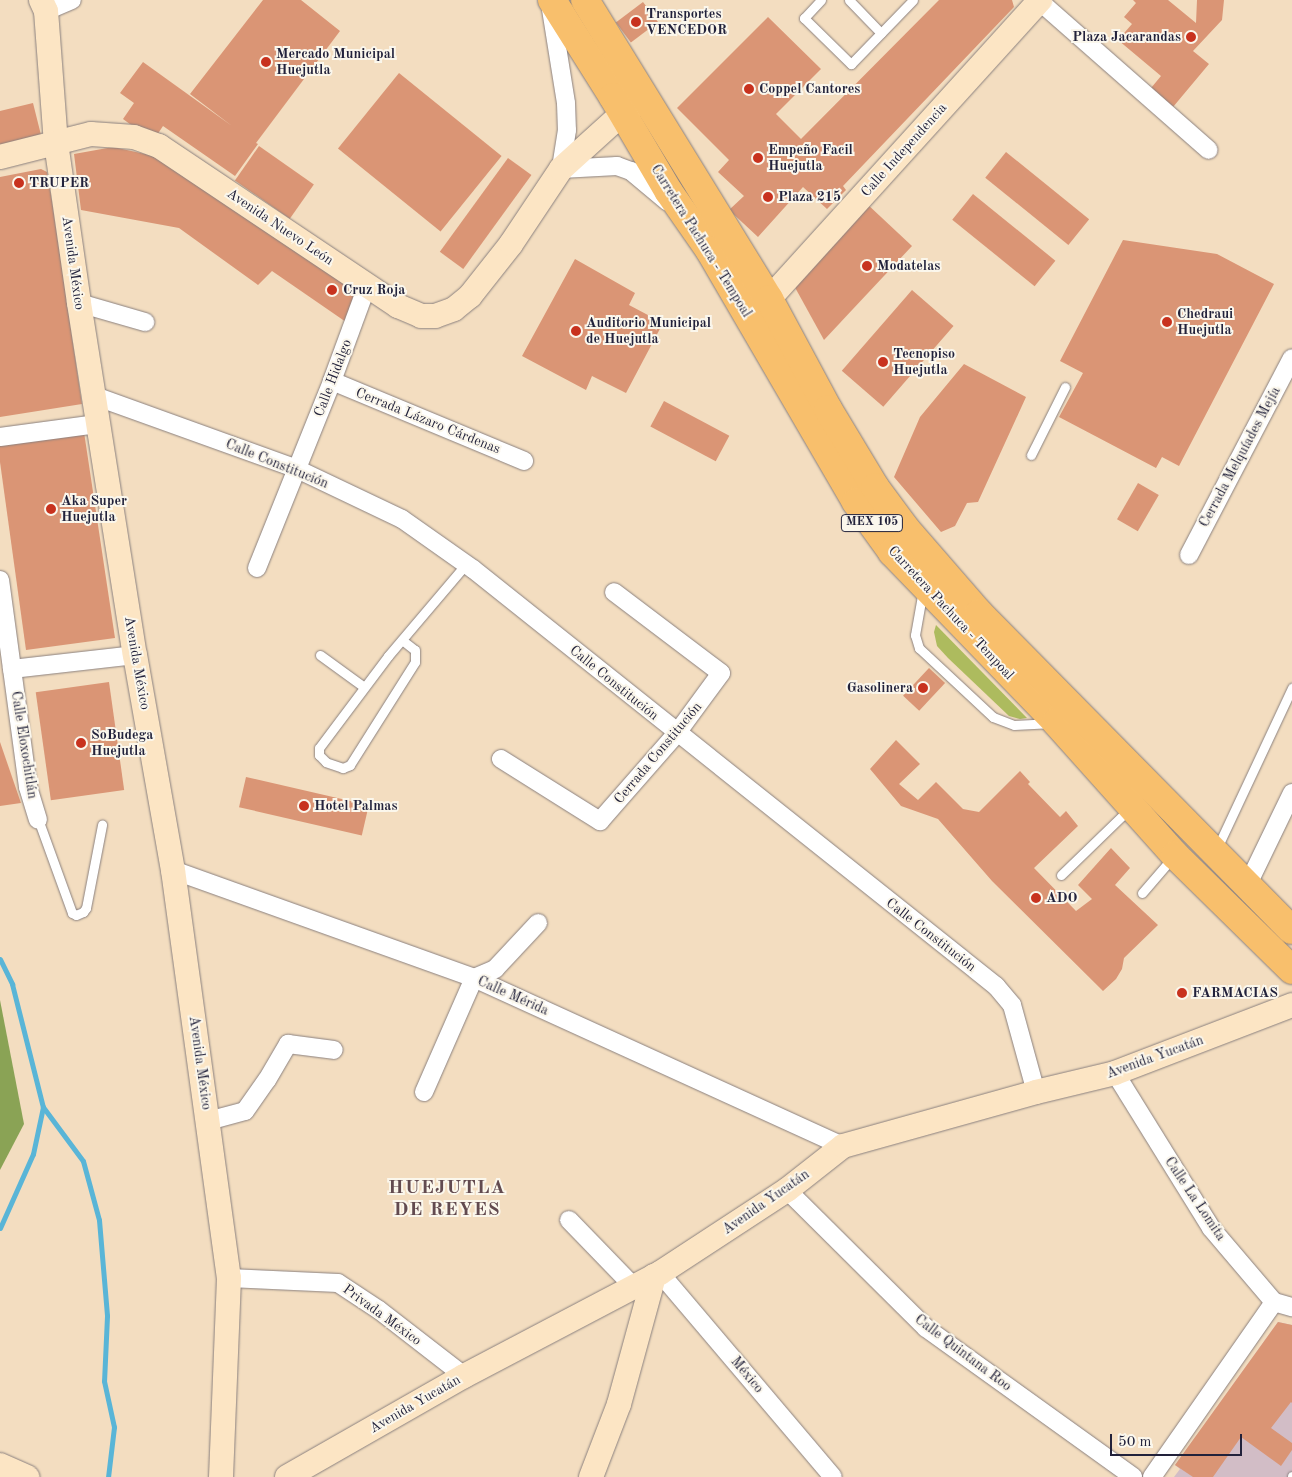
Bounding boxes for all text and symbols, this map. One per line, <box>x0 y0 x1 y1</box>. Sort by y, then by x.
place label: Transportes VENCEDOR <box>646 6 727 38</box>
marker: Transportes VENCEDOR <box>630 16 642 28</box>
place label: Plaza Jacarandas <box>1072 29 1181 45</box>
marker: Plaza Jacarandas <box>1185 31 1197 43</box>
place label: Mercado Municipal Huejutla <box>276 46 395 78</box>
marker: Mercado Municipal Huejutla <box>260 56 272 68</box>
place label: Coppel Cantores <box>759 81 860 97</box>
marker: Coppel Cantores <box>743 83 755 95</box>
street label: Calle Independencia <box>857 100 951 200</box>
place label: Empeño Facil Huejutla <box>768 142 853 174</box>
marker: Empeño Facil Huejutla <box>752 152 764 164</box>
street label: Carretera Pachuca - Tempoal <box>647 162 755 320</box>
place label: TRUPER <box>29 175 89 191</box>
marker: TRUPER <box>13 177 25 189</box>
street label: Avenida Nuevo León <box>223 185 337 269</box>
place label: Plaza 215 <box>778 189 841 205</box>
marker: Plaza 215 <box>762 191 774 203</box>
street label: Avenida México <box>58 215 88 311</box>
place label: Modatelas <box>877 258 940 274</box>
marker: Modatelas <box>861 260 873 272</box>
place label: Cruz Roja <box>343 282 405 298</box>
marker: Cruz Roja <box>325 283 339 297</box>
place label: Chedraui Huejutla <box>1177 306 1233 338</box>
place label: Auditorio Municipal de Huejutla <box>586 315 711 348</box>
marker: Chedraui Huejutla <box>1161 316 1173 328</box>
marker: Auditorio Municipal de Huejutla <box>570 325 582 337</box>
street label: Calle Hidalgo <box>311 337 355 419</box>
place label: Tecnopiso Huejutla <box>893 346 955 378</box>
marker: Tecnopiso Huejutla <box>877 356 889 368</box>
street label: Cerrada Lázaro Cárdenas <box>353 384 503 458</box>
street label: Cerrada Melquíades Mejía <box>1196 384 1284 530</box>
street label: Calle Constitución <box>223 436 331 492</box>
place label: Aka Super Huejutla <box>61 493 127 526</box>
marker: Aka Super Huejutla <box>45 503 57 515</box>
road number: MEX 105 <box>841 514 903 532</box>
street label: Carretera Pachuca - Tempoal <box>885 543 1017 683</box>
street label: Avenida México <box>121 615 153 711</box>
street label: Calle Constitución <box>566 642 662 724</box>
place label: Gasolinera <box>847 680 913 696</box>
marker: Gasolinera <box>917 682 929 694</box>
street label: Calle Eloxochitlán <box>7 690 41 800</box>
street label: Cerrada Constitución <box>611 699 705 807</box>
place label: SoBudega Huejutla <box>91 727 153 760</box>
marker: SoBudega Huejutla <box>75 737 87 749</box>
place label: Hotel Palmas <box>314 798 397 814</box>
marker: Hotel Palmas <box>298 800 310 812</box>
place label: ADO <box>1046 890 1078 906</box>
marker: ADO <box>1030 892 1042 904</box>
street label: Calle Constitución <box>883 895 979 975</box>
street label: Calle Mérida <box>475 973 551 1019</box>
place label: FARMACIAS <box>1192 985 1278 1001</box>
marker: FARMACIAS <box>1176 987 1188 999</box>
street label: Avenida México <box>185 1015 215 1111</box>
street label: Avenida Yucatán <box>1104 1032 1206 1082</box>
street label: Calle La Lomita <box>1161 1154 1229 1244</box>
street label: Avenida Yucatán <box>719 1166 813 1238</box>
district label: HUEJUTLA DE REYES <box>387 1178 507 1222</box>
street label: Privada México <box>339 1281 425 1349</box>
street label: Calle Quintana Roo <box>911 1311 1015 1395</box>
street label: México <box>727 1353 767 1397</box>
street label: Avenida Yucatán <box>367 1371 463 1437</box>
scale bar <box>1112 1424 1244 1456</box>
text: 50 m <box>1118 1435 1152 1450</box>

